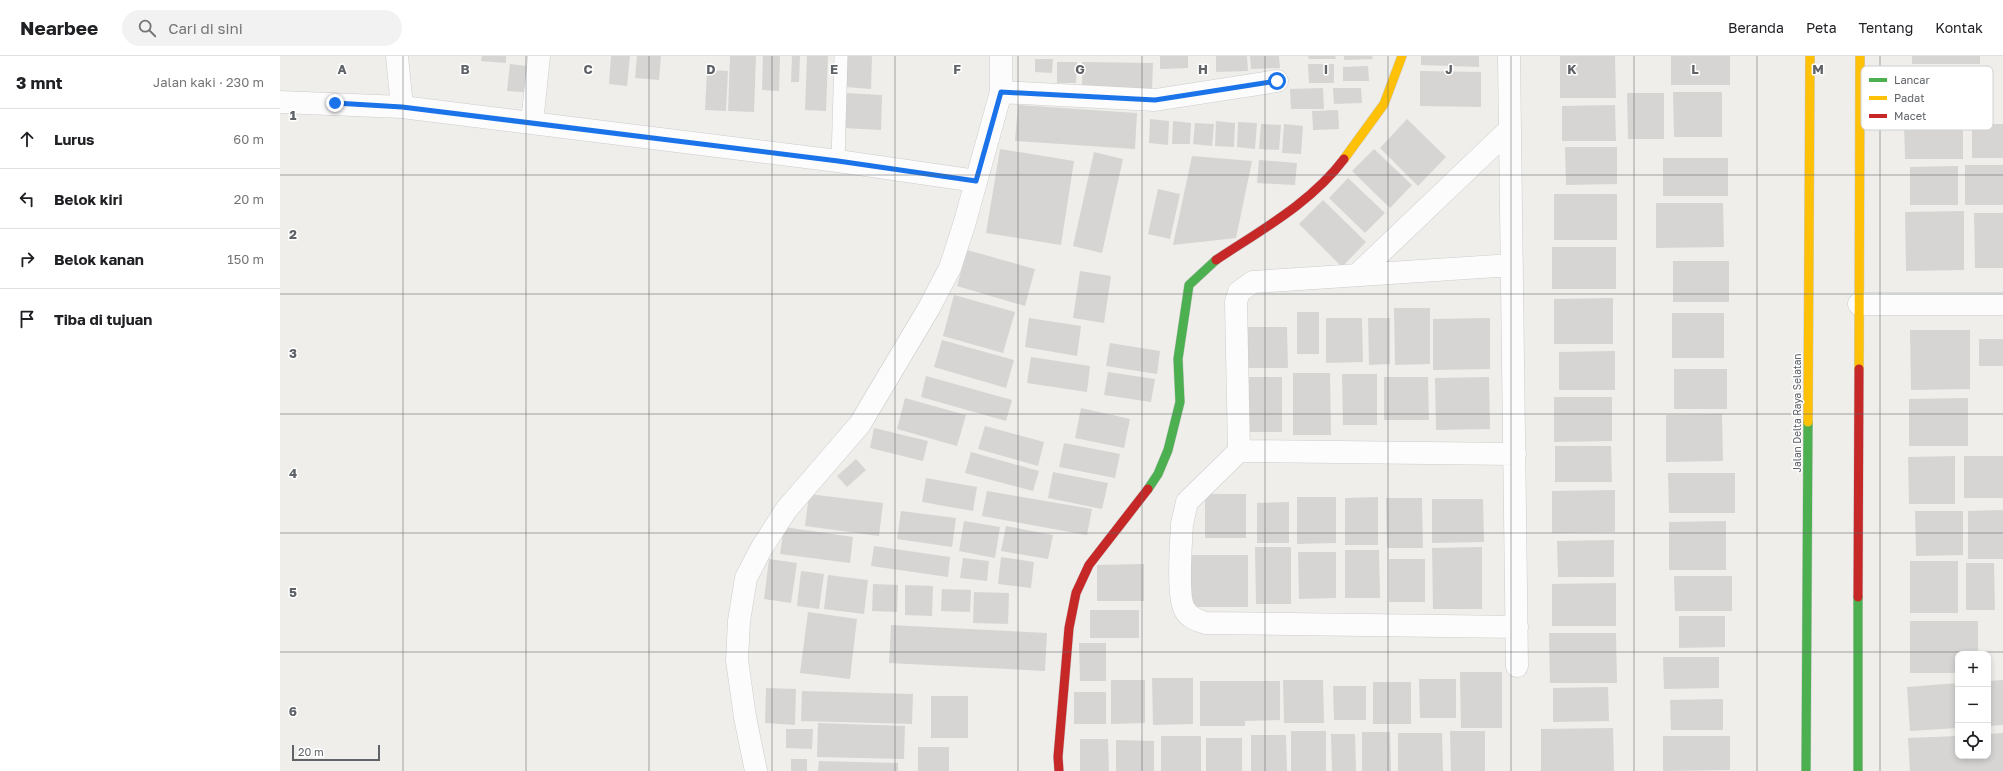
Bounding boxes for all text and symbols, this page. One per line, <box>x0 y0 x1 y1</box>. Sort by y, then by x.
search box <box>122 10 402 46</box>
text: Nearbee <box>20 16 98 39</box>
icon: search <box>136 17 158 39</box>
text: Cari di sini <box>168 19 243 37</box>
text: Beranda <box>1728 19 1784 36</box>
text: Peta <box>1806 19 1837 36</box>
text: Tentang <box>1859 19 1913 36</box>
text: Kontak <box>1935 19 1983 36</box>
text: A <box>337 61 347 77</box>
text: B <box>460 61 470 77</box>
text: C <box>583 61 593 77</box>
text: D <box>706 61 716 77</box>
text: E <box>830 61 838 77</box>
text: F <box>953 61 961 77</box>
text: G <box>1075 61 1085 77</box>
text: H <box>1198 61 1208 77</box>
text: I <box>1324 61 1328 77</box>
text: J <box>1445 61 1453 77</box>
text: K <box>1567 61 1577 77</box>
text: L <box>1691 61 1699 77</box>
text: M <box>1812 61 1824 77</box>
legend <box>1861 66 1993 130</box>
text: 3 mnt <box>16 72 63 93</box>
route start <box>1268 72 1286 90</box>
text: Lancar <box>1894 73 1931 86</box>
text: Jalan kaki · 230 m <box>153 74 264 90</box>
text: Padat <box>1894 91 1925 104</box>
route end <box>326 94 344 112</box>
text: 1 <box>290 107 297 123</box>
text: Macet <box>1894 109 1926 122</box>
icon: ahead <box>16 128 38 150</box>
text: Lurus <box>54 130 95 148</box>
text: 60 m <box>233 131 264 147</box>
icon: left <box>16 188 38 210</box>
text: Belok kiri <box>54 190 123 208</box>
text: 20 m <box>234 191 264 207</box>
text: 2 <box>289 226 297 242</box>
icon: right <box>16 248 38 270</box>
text: Belok kanan <box>54 250 144 268</box>
text: 150 m <box>227 251 264 267</box>
icon: arrive <box>16 308 38 330</box>
text: Tiba di tujuan <box>54 310 152 328</box>
text: 3 <box>289 345 297 361</box>
street label: Jalan Delta Raya Selatan <box>1791 354 1803 473</box>
text: 4 <box>289 465 297 481</box>
text: 5 <box>289 584 297 600</box>
map controls <box>1955 651 1991 759</box>
button: + <box>1955 651 1991 687</box>
button: − <box>1955 687 1991 723</box>
text: 6 <box>289 703 297 719</box>
button: locate <box>1955 723 1991 759</box>
scale bar <box>292 743 380 762</box>
text: 20 m <box>298 745 324 758</box>

